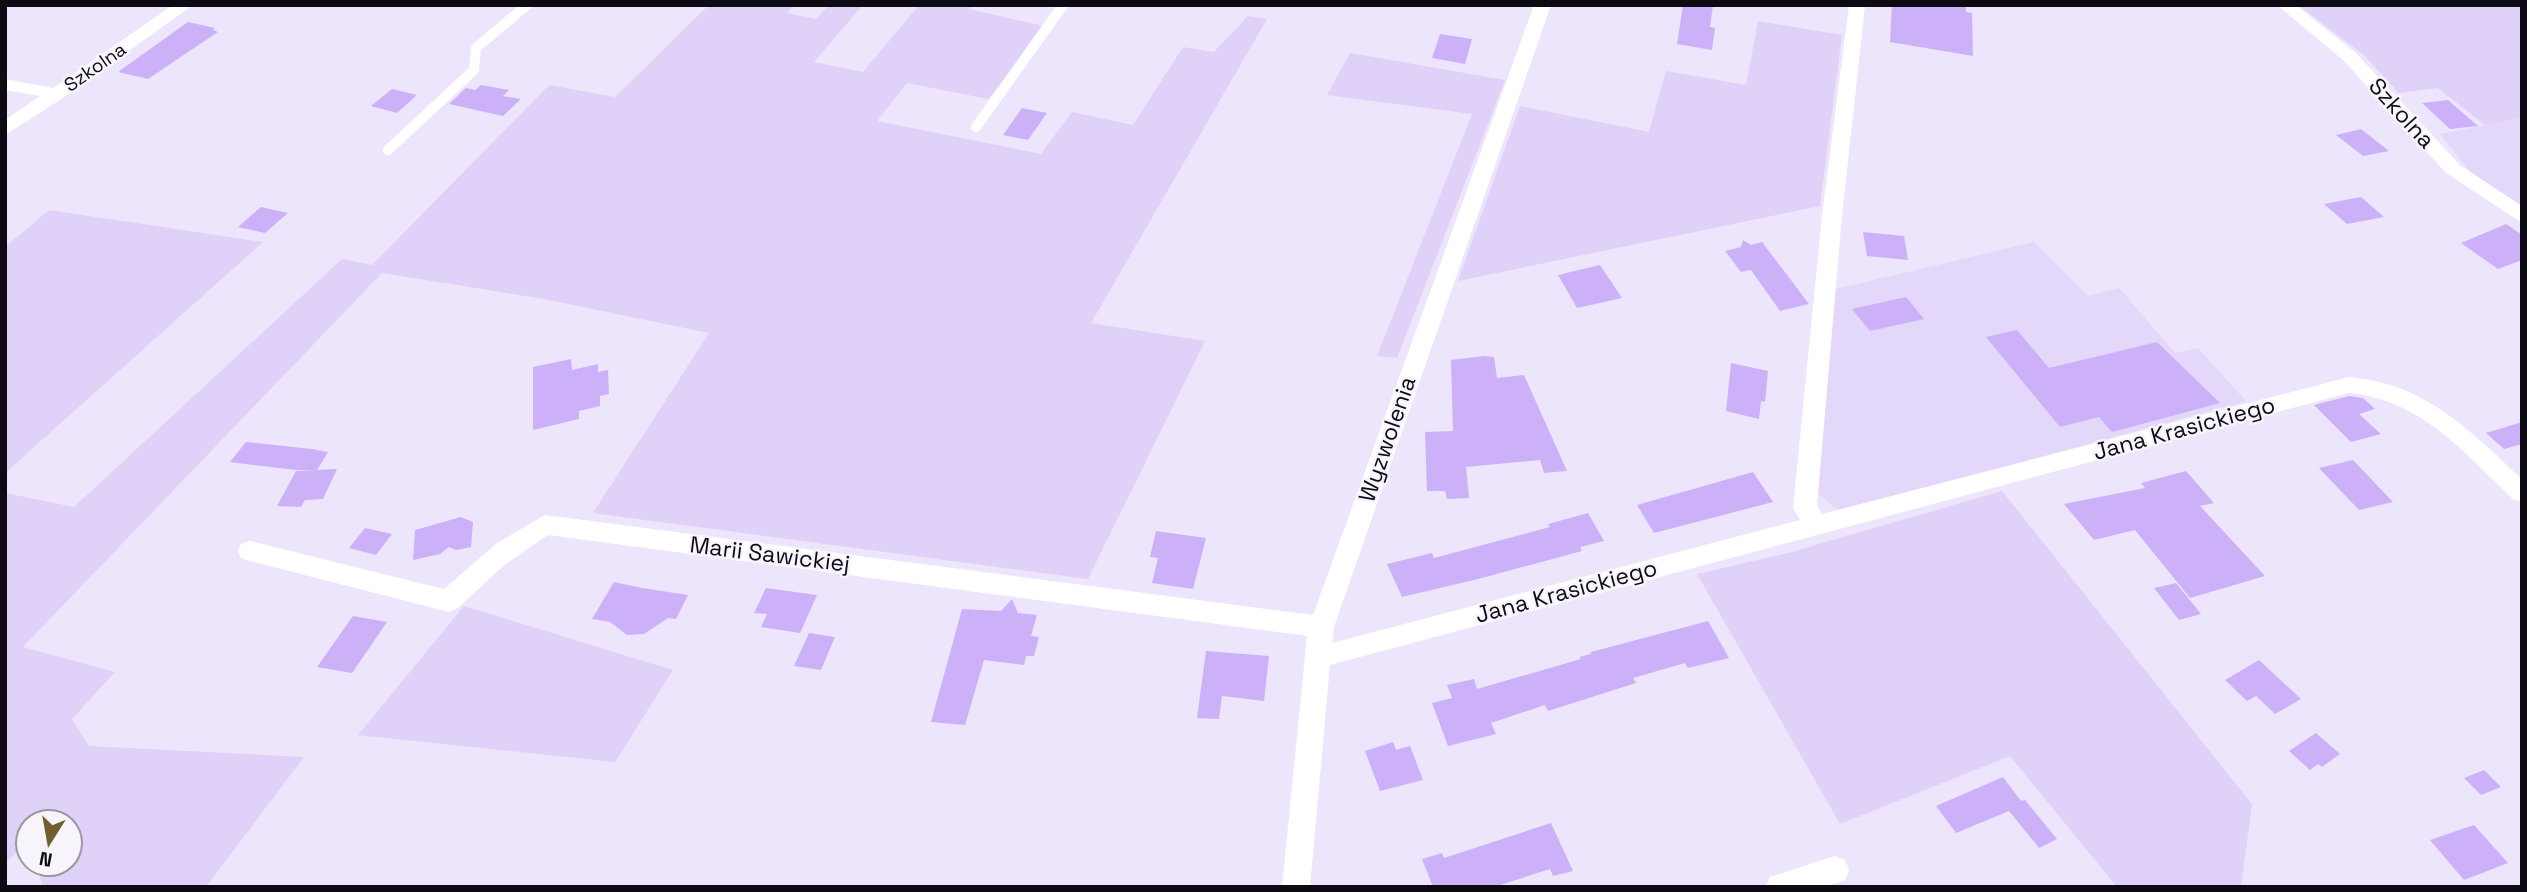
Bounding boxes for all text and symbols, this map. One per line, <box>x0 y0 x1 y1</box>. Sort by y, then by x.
street label: Szkolna <box>59 37 131 97</box>
street label: Szkolna <box>2362 71 2442 155</box>
street label: Wyzwolenia <box>1352 372 1422 506</box>
street label: Jana Krasickiego <box>2090 389 2278 467</box>
street label: Marii Sawickiej <box>688 529 852 579</box>
street label: Jana Krasickiego <box>1472 552 1660 630</box>
north arrow <box>14 808 84 878</box>
text: N <box>37 846 54 873</box>

